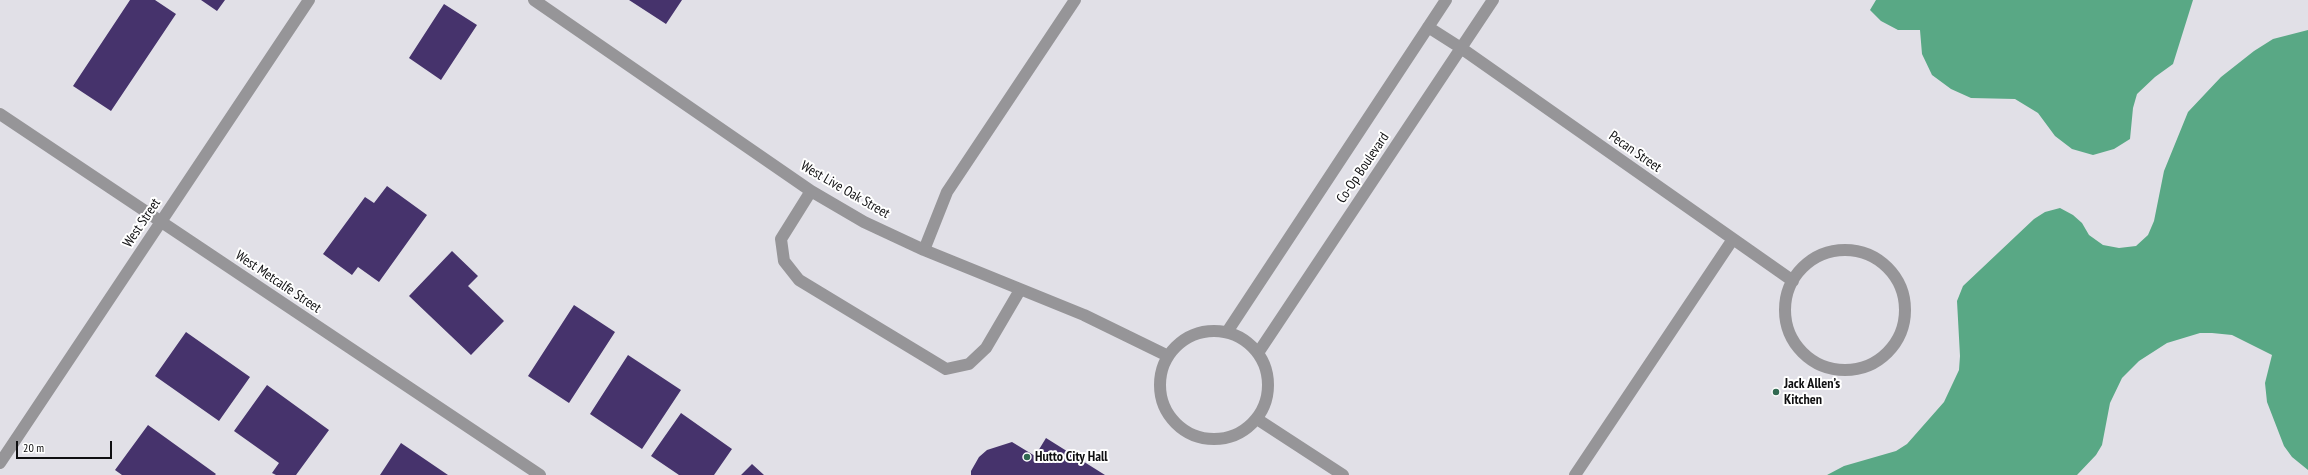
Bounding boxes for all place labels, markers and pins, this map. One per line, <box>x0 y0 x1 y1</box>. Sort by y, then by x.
place label: Jack Allen’s Kitchen <box>1784 376 1840 408</box>
marker: Jack Allen’s Kitchen <box>1771 387 1781 397</box>
place label: Hutto City Hall <box>1035 449 1108 465</box>
marker: Hutto City Hall <box>1022 452 1032 462</box>

